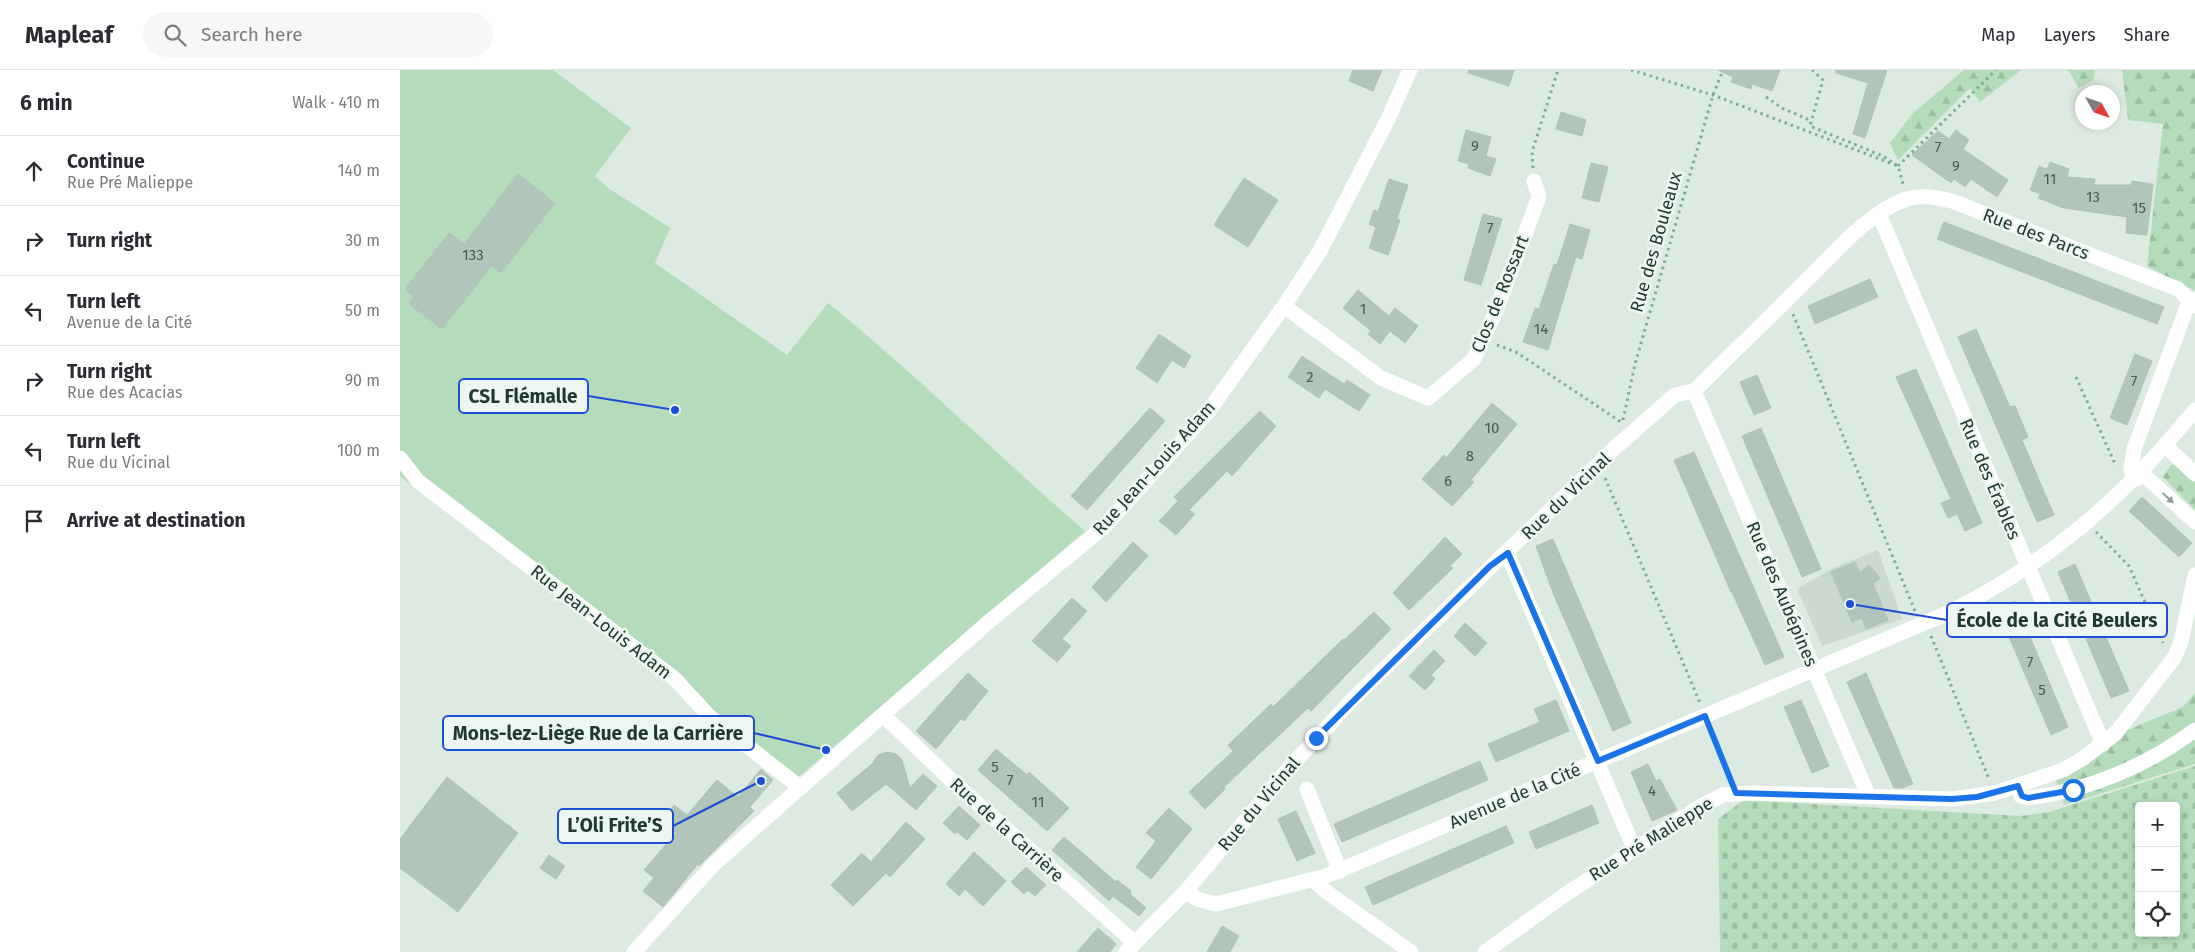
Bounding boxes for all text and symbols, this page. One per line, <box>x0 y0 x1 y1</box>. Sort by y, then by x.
search box <box>143 12 493 57</box>
text: Mapleaf <box>25 21 113 49</box>
icon: search <box>161 21 189 49</box>
text: Search here <box>201 23 303 46</box>
text: Map <box>1981 24 2016 46</box>
text: Layers <box>2044 24 2096 46</box>
text: Share <box>2124 24 2170 46</box>
north arrow <box>2075 85 2120 130</box>
text: 6 min <box>20 90 73 116</box>
text: Walk · 410 m <box>292 93 380 112</box>
house number: 9 <box>1471 137 1479 155</box>
house number: 7 <box>1935 138 1942 156</box>
text: Continue <box>67 150 145 173</box>
icon: ahead <box>20 157 48 185</box>
house number: 9 <box>1952 157 1960 175</box>
text: 140 m <box>338 161 380 180</box>
street label: Rue des Bouleaux <box>1625 169 1687 315</box>
house number: 11 <box>2044 170 2056 188</box>
text: Rue Pré Malieppe <box>67 173 193 192</box>
house number: 13 <box>2086 188 2100 206</box>
house number: 15 <box>2132 199 2146 217</box>
street label: Rue des Parcs <box>1980 204 2092 264</box>
house number: 7 <box>1487 219 1494 237</box>
icon: right <box>20 227 48 255</box>
text: Turn right <box>67 229 152 252</box>
text: 30 m <box>345 231 380 250</box>
street label: Clos de Rossart <box>1466 231 1534 356</box>
house number: 133 <box>462 246 484 264</box>
text: Turn left <box>67 290 141 313</box>
icon: left <box>20 297 48 325</box>
house number: 1 <box>1360 300 1366 318</box>
text: 50 m <box>345 301 380 320</box>
text: Avenue de la Cité <box>67 313 192 332</box>
house number: 14 <box>1534 320 1548 338</box>
text: Turn right <box>67 360 152 383</box>
icon: right <box>20 367 48 395</box>
house number: 2 <box>1306 368 1314 386</box>
text: 90 m <box>345 371 380 390</box>
house number: 7 <box>2131 372 2138 390</box>
callout: CSL Flémalle <box>459 379 588 413</box>
text: Rue des Acacias <box>67 383 183 402</box>
text: CSL Flémalle <box>469 385 577 408</box>
street label: Rue Jean-Louis Adam <box>1088 396 1220 540</box>
street label: Rue des Érables <box>1955 415 2026 543</box>
house number: 10 <box>1485 419 1499 437</box>
text: Turn left <box>67 430 141 453</box>
icon: left <box>20 437 48 465</box>
text: 100 m <box>337 441 380 460</box>
house number: 8 <box>1466 447 1474 465</box>
street label: Rue du Vicinal <box>1517 448 1615 544</box>
text: Rue du Vicinal <box>67 453 170 472</box>
house number: 6 <box>1444 472 1452 490</box>
one-way arrow <box>2162 492 2174 504</box>
icon: arrive <box>20 507 48 535</box>
text: Arrive at destination <box>67 509 246 532</box>
street label: Rue des Aubépines <box>1741 518 1823 670</box>
street label: Rue Jean-Louis Adam <box>526 560 676 684</box>
callout: École de la Cité Beulers <box>1947 603 2167 637</box>
text: École de la Cité Beulers <box>1957 607 2157 632</box>
house number: 7 <box>2027 653 2034 671</box>
house number: 5 <box>2038 681 2046 699</box>
callout: Mons-lez-Liège Rue de la Carrière <box>443 716 754 750</box>
text: Mons-lez-Liège Rue de la Carrière <box>453 722 743 745</box>
route end <box>1305 727 1328 750</box>
street label: Rue du Vicinal <box>1213 752 1305 856</box>
house number: 5 <box>991 758 999 776</box>
street label: Avenue de la Cité <box>1446 758 1584 834</box>
house number: 7 <box>1007 771 1014 789</box>
street label: Rue de la Carrière <box>945 773 1069 887</box>
route start <box>2062 779 2085 802</box>
house number: 4 <box>1648 782 1656 800</box>
street label: Rue Pré Malieppe <box>1585 792 1717 886</box>
house number: 11 <box>1032 793 1044 811</box>
map controls <box>2135 802 2180 937</box>
button: + <box>2135 802 2180 847</box>
callout: L’Oli Frite’S <box>558 809 673 843</box>
text: L’Oli Frite’S <box>567 814 663 837</box>
button: − <box>2135 847 2180 892</box>
button: locate <box>2135 892 2180 937</box>

